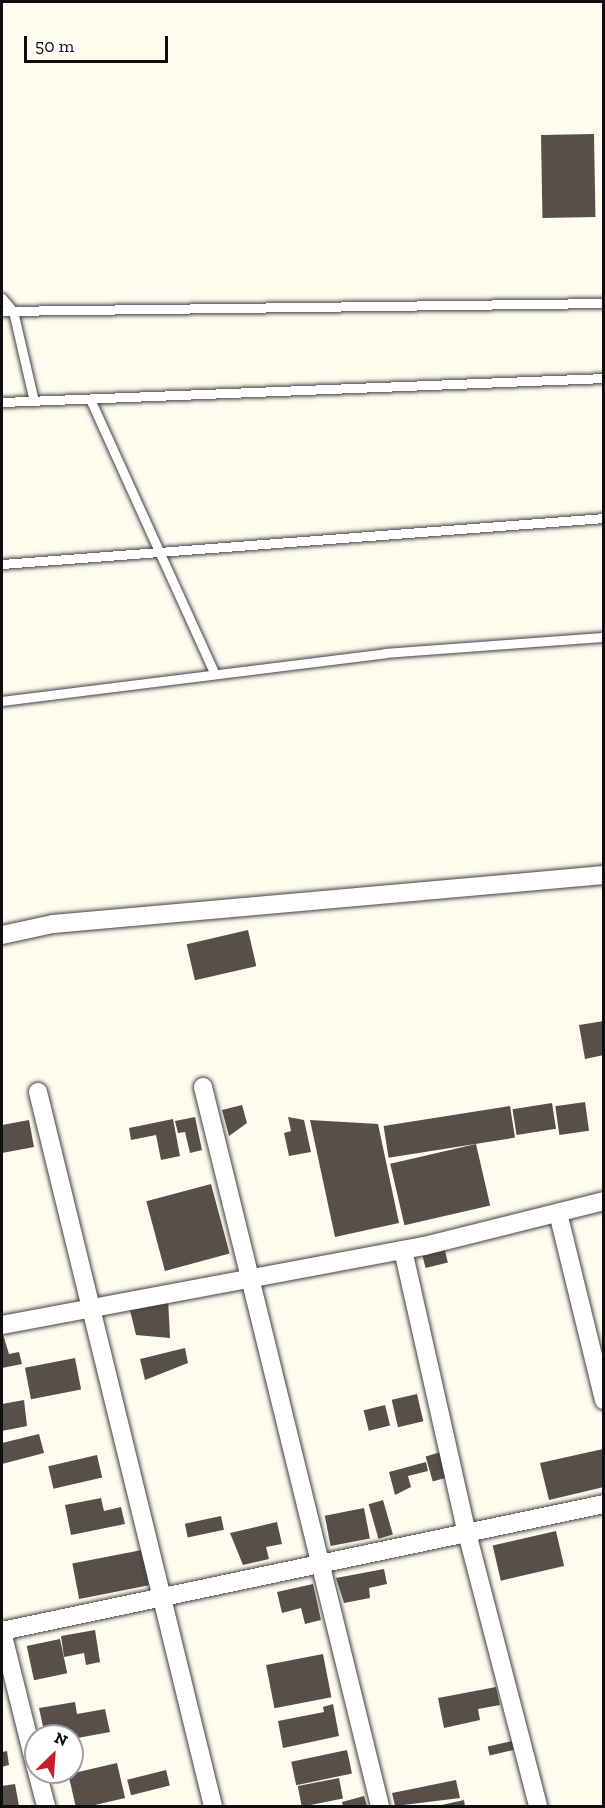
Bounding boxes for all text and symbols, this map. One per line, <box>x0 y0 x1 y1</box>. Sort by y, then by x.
scale bar <box>27 24 171 62</box>
text: 50 m <box>35 35 74 57</box>
north arrow <box>24 1724 84 1784</box>
text: N <box>51 1728 70 1750</box>

